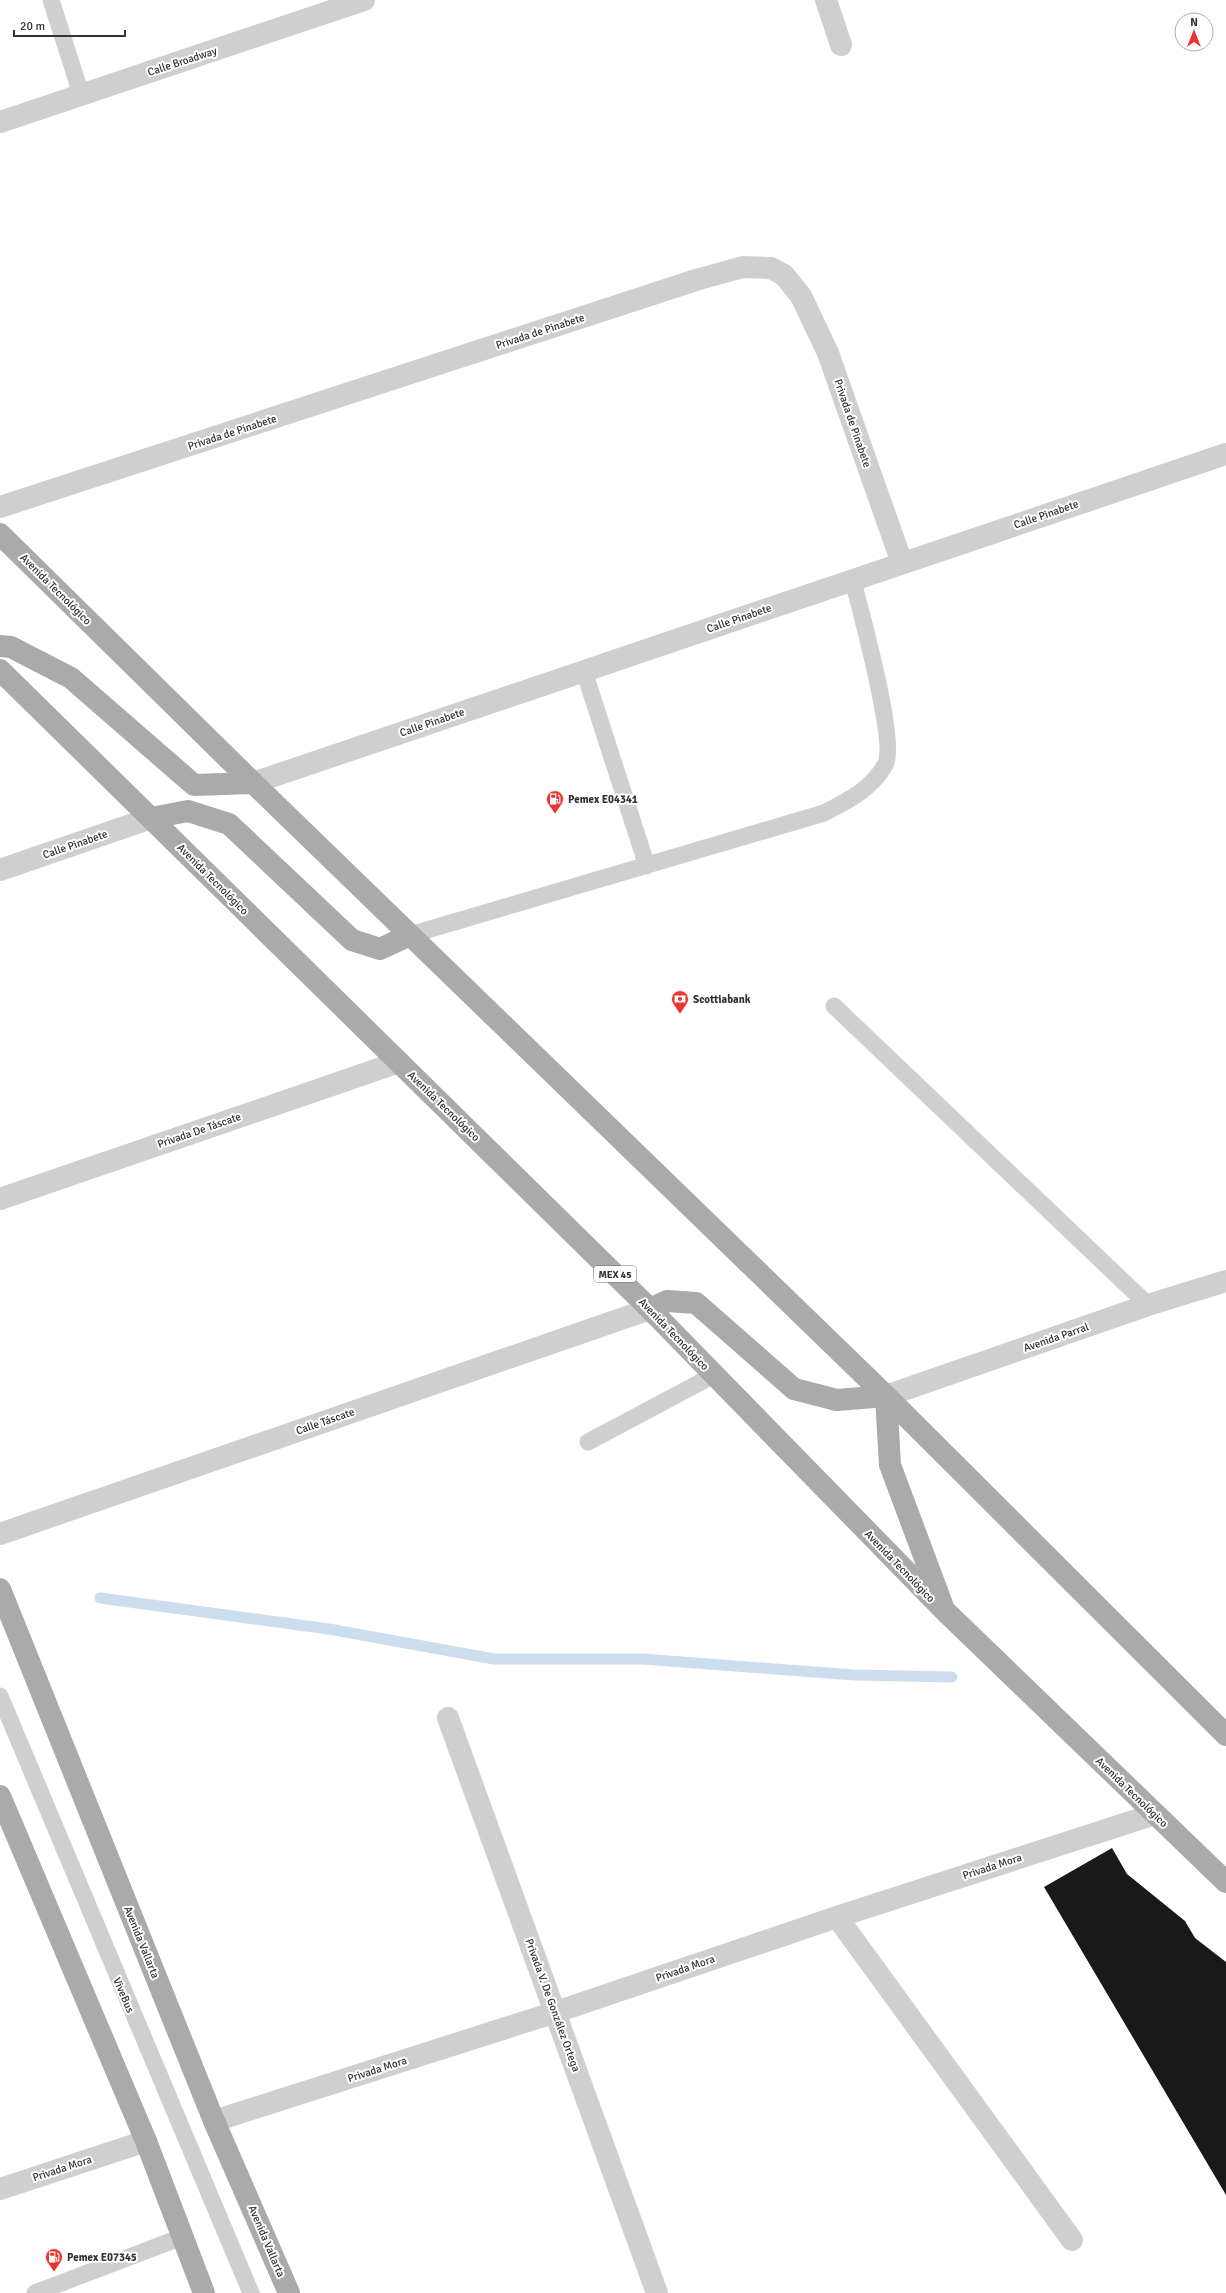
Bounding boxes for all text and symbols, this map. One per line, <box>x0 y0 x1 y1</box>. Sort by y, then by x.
scale bar <box>14 12 125 38</box>
north arrow <box>1174 12 1214 52</box>
text: N <box>1190 16 1198 29</box>
text: 20 m <box>20 19 45 34</box>
street label: Calle Broadway <box>146 44 219 79</box>
street label: Privada de Pinabete <box>494 311 586 352</box>
street label: Privada de Pinabete <box>831 377 874 469</box>
street label: Privada de Pinabete <box>186 412 278 453</box>
street label: Calle Pinabete <box>1012 497 1080 532</box>
street label: Avenida Tecnológico <box>17 551 94 628</box>
street label: Calle Pinabete <box>705 601 773 636</box>
street label: Calle Pinabete <box>398 705 466 740</box>
fuel station icon: Pemex E04341 <box>545 789 565 814</box>
place label: Pemex E04341 <box>568 793 638 806</box>
street label: Calle Pinabete <box>41 827 109 862</box>
street label: Avenida Tecnológico <box>174 841 251 918</box>
bank icon: Scottiabank <box>670 989 690 1014</box>
place label: Scottiabank <box>693 993 751 1006</box>
street label: Avenida Tecnológico <box>405 1069 483 1144</box>
street label: Privada De Táscate <box>156 1110 243 1151</box>
road number: MEX 45 <box>594 1266 636 1282</box>
street label: Avenida Tecnológico <box>636 1296 712 1373</box>
street label: Avenida Parral <box>1022 1320 1090 1355</box>
street label: Calle Táscate <box>294 1405 356 1438</box>
street label: Avenida Tecnológico <box>862 1528 938 1605</box>
street label: Avenida Tecnológico <box>1093 1755 1171 1830</box>
street label: Privada Mora <box>961 1851 1024 1882</box>
street label: Avenida Vallarta <box>121 1904 162 1981</box>
street label: Privada V. De González Ortega <box>522 1937 583 2074</box>
street label: Privada Mora <box>654 1952 717 1985</box>
street label: ViveBus <box>110 1976 137 2015</box>
street label: Privada Mora <box>346 2054 409 2085</box>
street label: Privada Mora <box>31 2153 94 2184</box>
street label: Avenida Vallarta <box>246 2203 288 2279</box>
fuel station icon: Pemex E07345 <box>44 2247 64 2272</box>
place label: Pemex E07345 <box>67 2251 137 2264</box>

